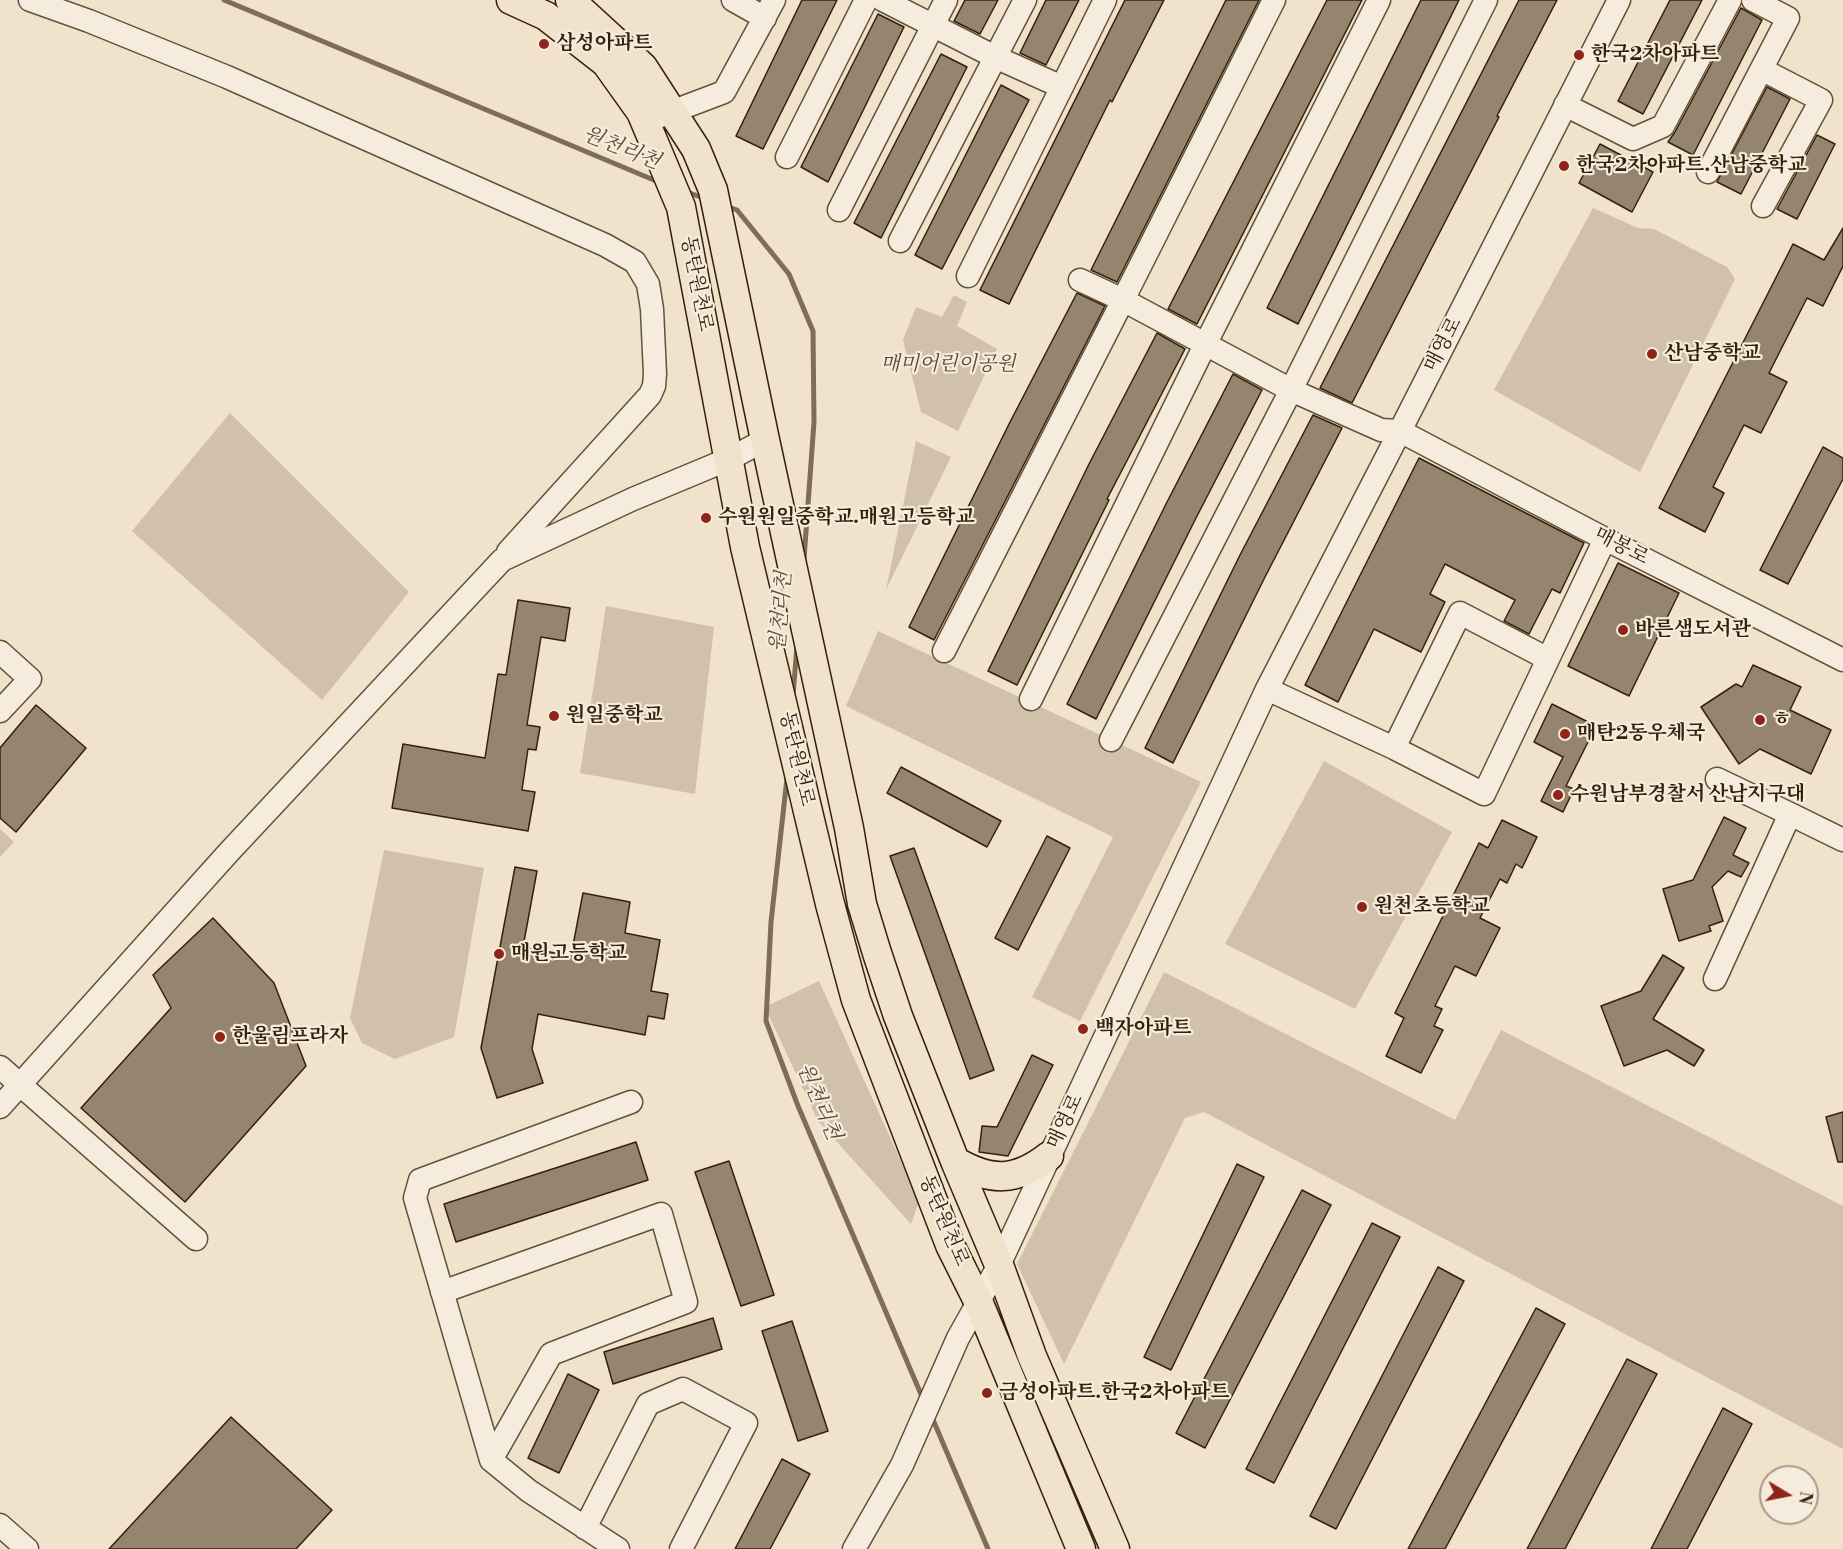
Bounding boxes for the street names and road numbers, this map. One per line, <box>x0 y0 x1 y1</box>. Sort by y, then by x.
street label: 동탄원천로 <box>675 234 717 334</box>
street label: 매영로 <box>1420 314 1468 376</box>
street label: 매봉로 <box>1590 523 1652 571</box>
street label: 동탄원천로 <box>773 709 819 809</box>
street label: 매영로 <box>1043 1091 1089 1153</box>
street label: 동탄원천로 <box>913 1172 973 1270</box>

